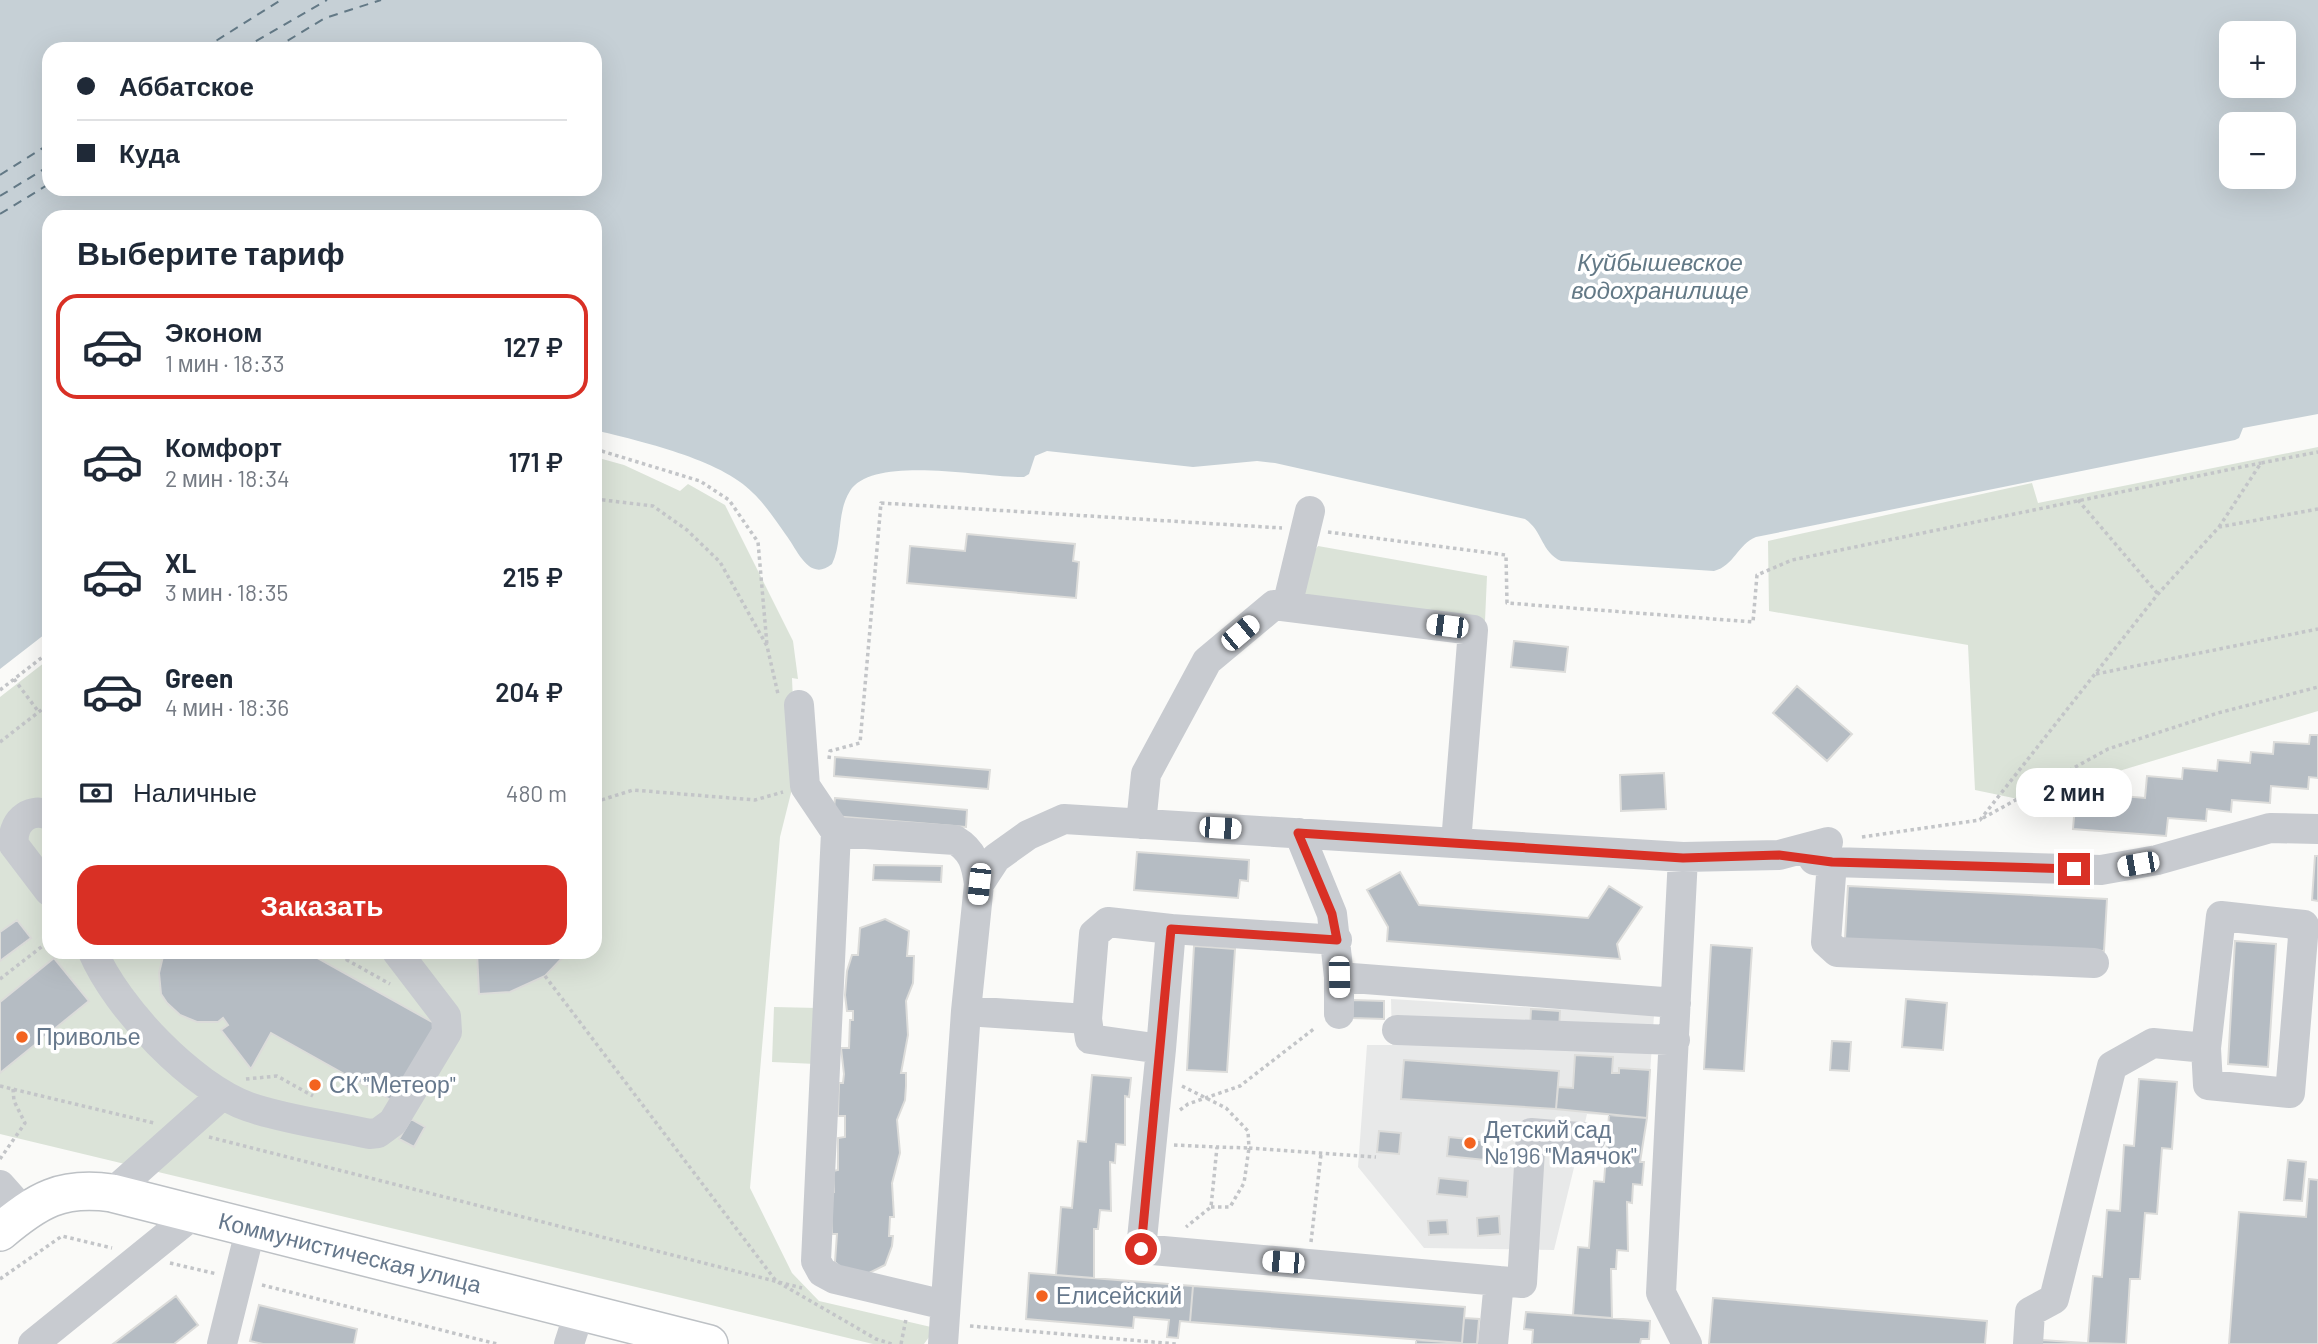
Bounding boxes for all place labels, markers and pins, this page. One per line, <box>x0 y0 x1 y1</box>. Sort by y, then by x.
place label: Приволье <box>36 1022 141 1050</box>
marker: Приволье <box>14 1029 30 1045</box>
place label: СК "Метеор" <box>329 1070 456 1098</box>
marker: СК "Метеор" <box>307 1077 323 1093</box>
place label: Детский сад №196 "Маячок" <box>1484 1115 1637 1169</box>
marker: Детский сад №196 "Маячок" <box>1462 1135 1478 1151</box>
place label: Елисейский <box>1056 1281 1182 1309</box>
marker: Елисейский <box>1034 1288 1050 1304</box>

